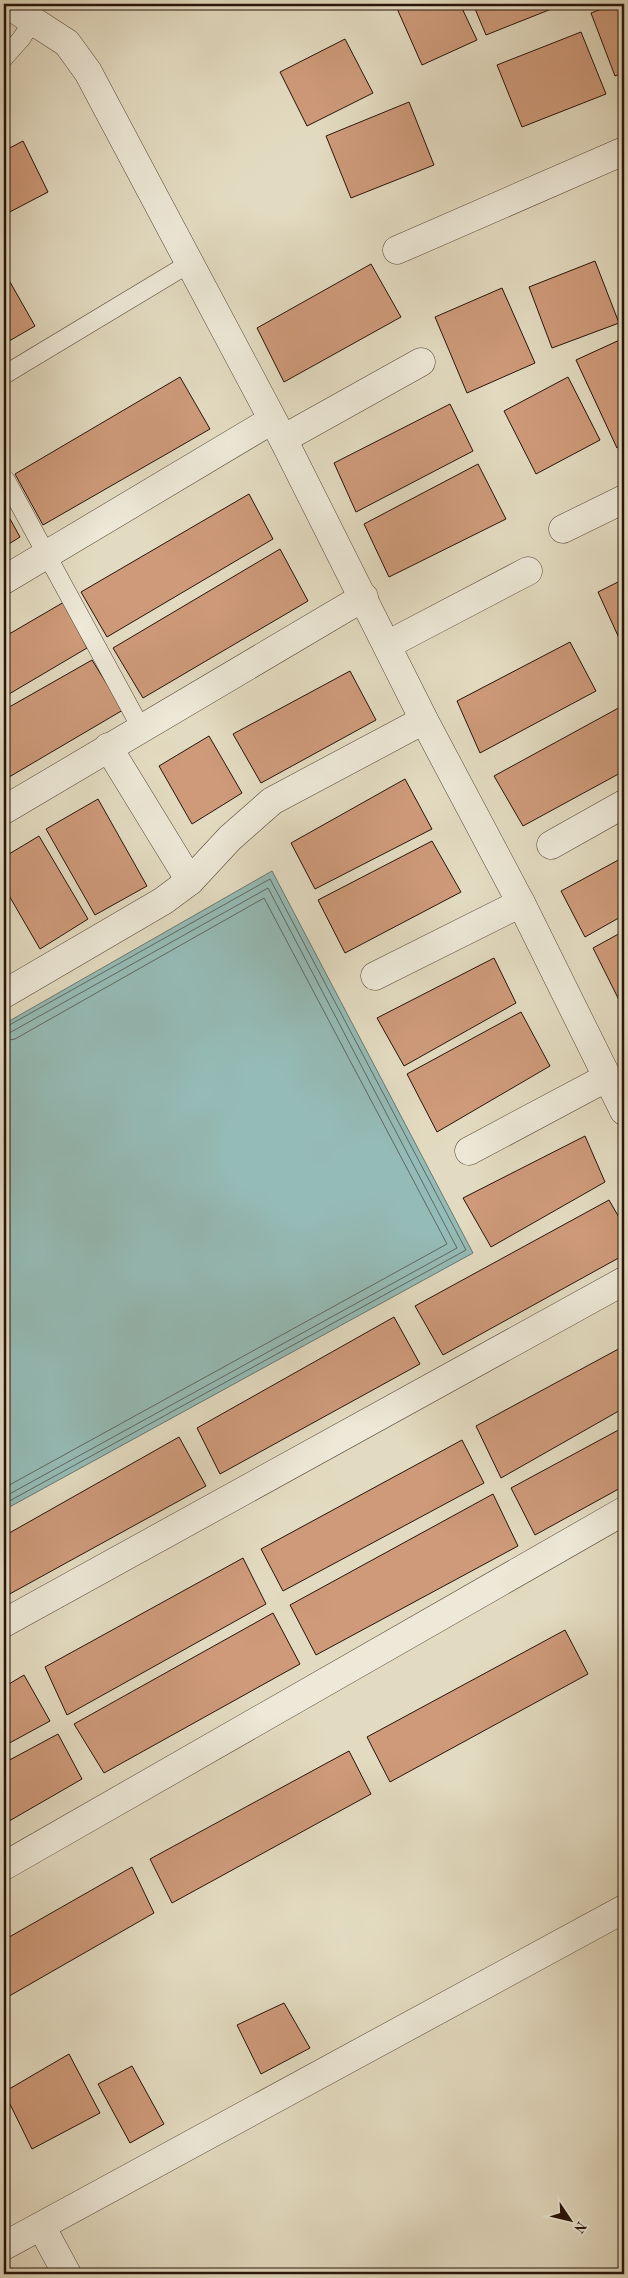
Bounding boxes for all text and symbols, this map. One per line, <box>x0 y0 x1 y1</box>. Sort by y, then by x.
north arrow <box>546 2196 596 2246</box>
text: N <box>571 2218 589 2236</box>

